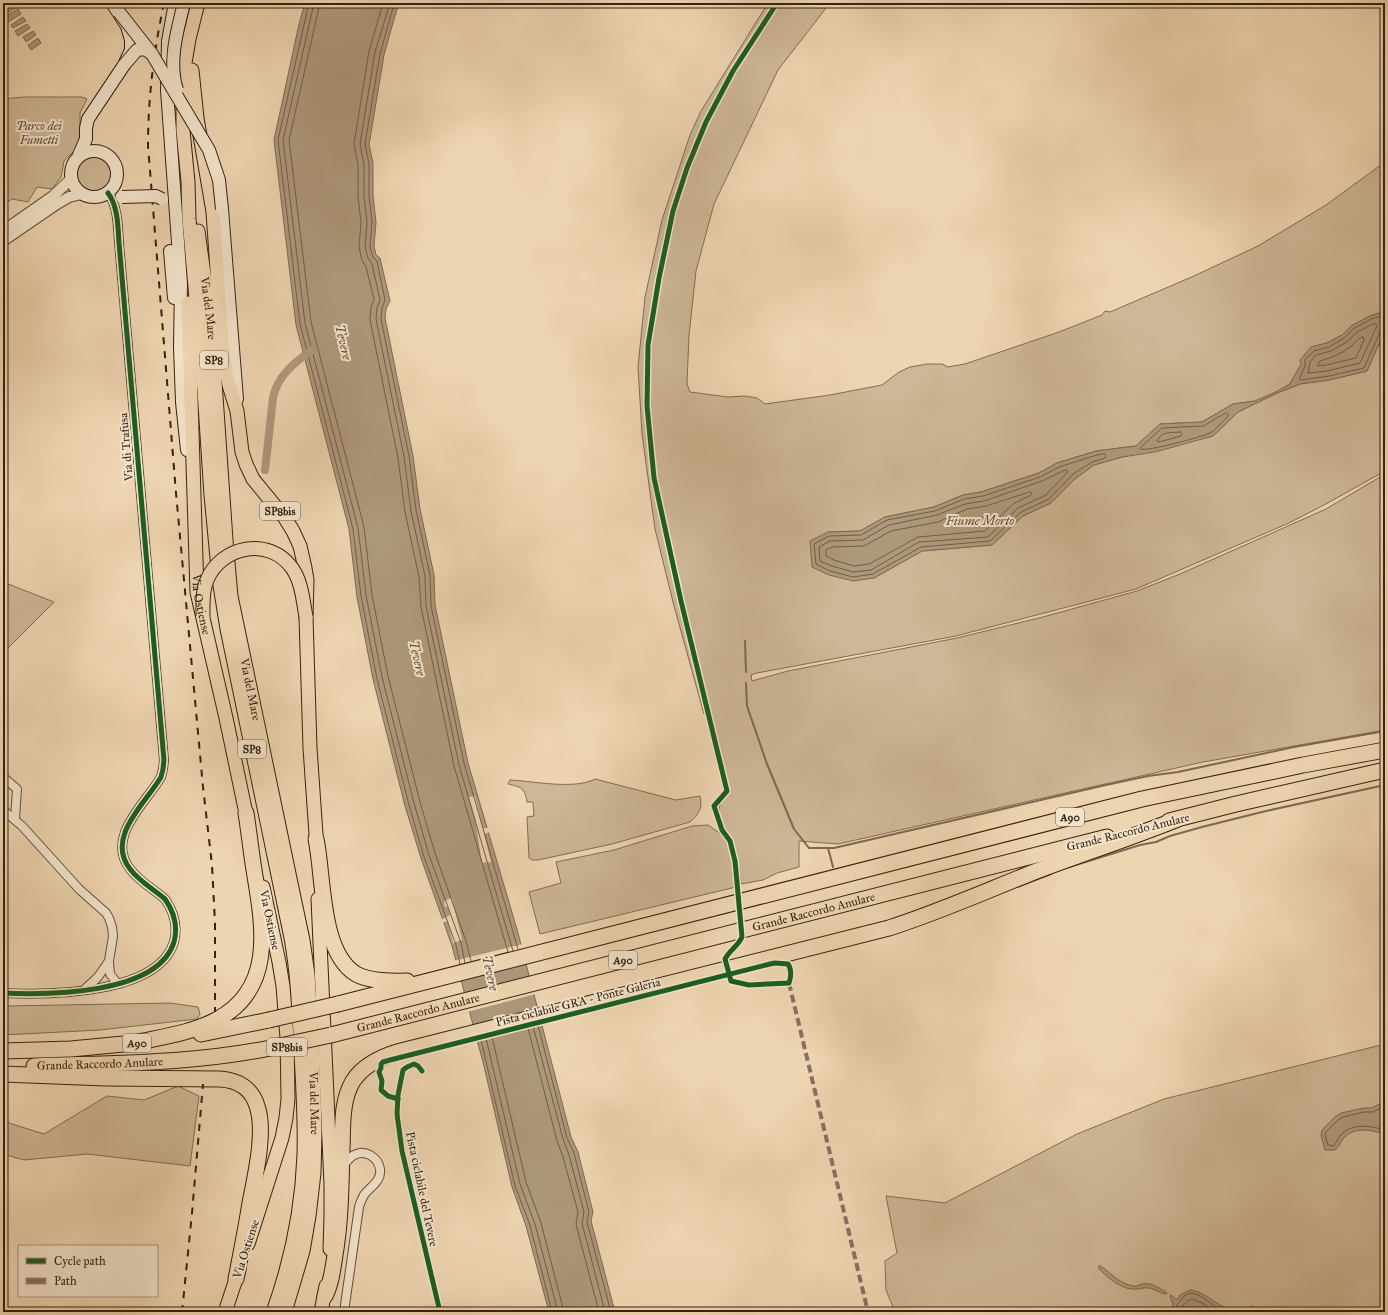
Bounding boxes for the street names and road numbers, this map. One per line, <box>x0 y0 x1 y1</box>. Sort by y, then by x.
street label: Via del Mare <box>197 275 219 340</box>
road number: SP8 <box>200 351 228 369</box>
street label: Via di Trafusa <box>116 411 136 483</box>
road number: SP8bis <box>260 502 300 520</box>
street label: Via Ostiense <box>189 573 214 636</box>
street label: Via del Mare <box>237 656 264 722</box>
road number: SP8 <box>238 740 266 758</box>
road number: A90 <box>1056 808 1084 826</box>
street label: Grande Raccordo Anulare <box>1065 810 1191 854</box>
street label: Via Ostiense <box>257 888 283 951</box>
street label: Grande Raccordo Anulare <box>751 889 876 934</box>
road number: A90 <box>609 951 637 969</box>
street label: Pista ciclabile GRA - Ponte Galeria <box>494 975 663 1029</box>
street label: Grande Raccordo Anulare <box>355 990 481 1035</box>
road number: A90 <box>123 1034 151 1052</box>
road number: SP8bis <box>267 1038 307 1056</box>
street label: Grande Raccordo Anulare <box>37 1054 163 1073</box>
street label: Via del Mare <box>306 1071 322 1135</box>
street label: Pista ciclabile del Tevere <box>403 1130 441 1248</box>
street label: Via Ostiense <box>230 1218 262 1281</box>

